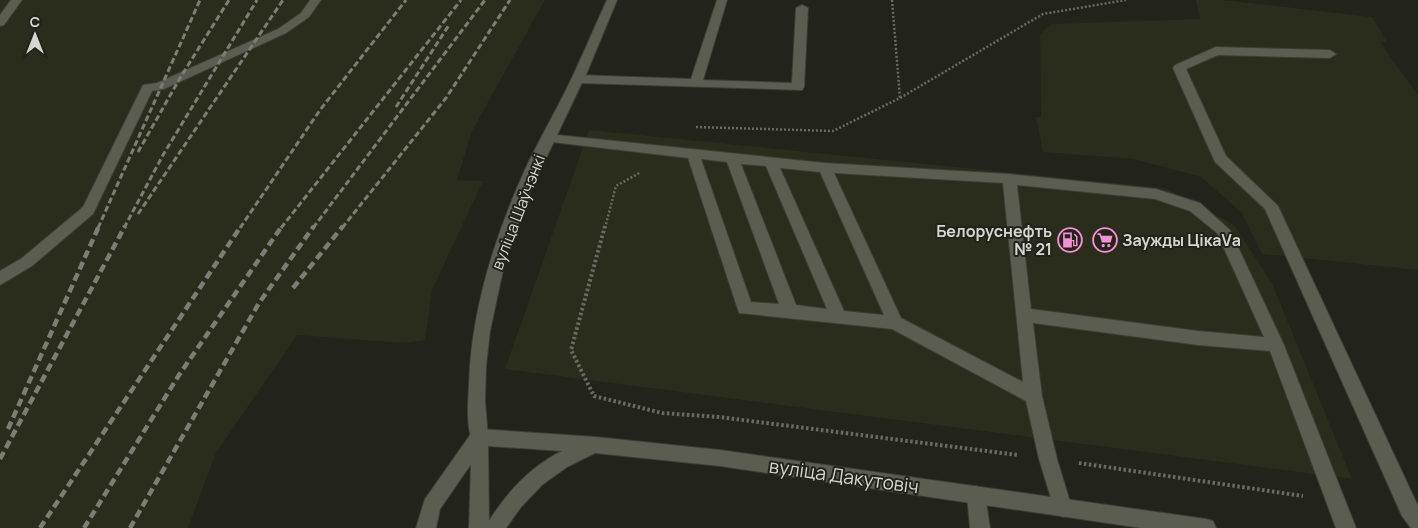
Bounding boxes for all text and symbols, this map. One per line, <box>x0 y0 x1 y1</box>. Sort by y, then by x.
north arrow <box>10 10 60 60</box>
text: С <box>30 12 40 31</box>
street label: вуліца Шаўчэнкі <box>486 151 550 273</box>
place label: Белоруснефть № 21 <box>936 220 1052 260</box>
fuel station icon: Белоруснефть № 21 <box>1057 227 1083 253</box>
supermarket icon: Заужды ЦікаVа <box>1092 227 1118 253</box>
place label: Заужды ЦікаVа <box>1122 229 1241 251</box>
street label: вуліца Дакутовіч <box>767 453 921 499</box>

